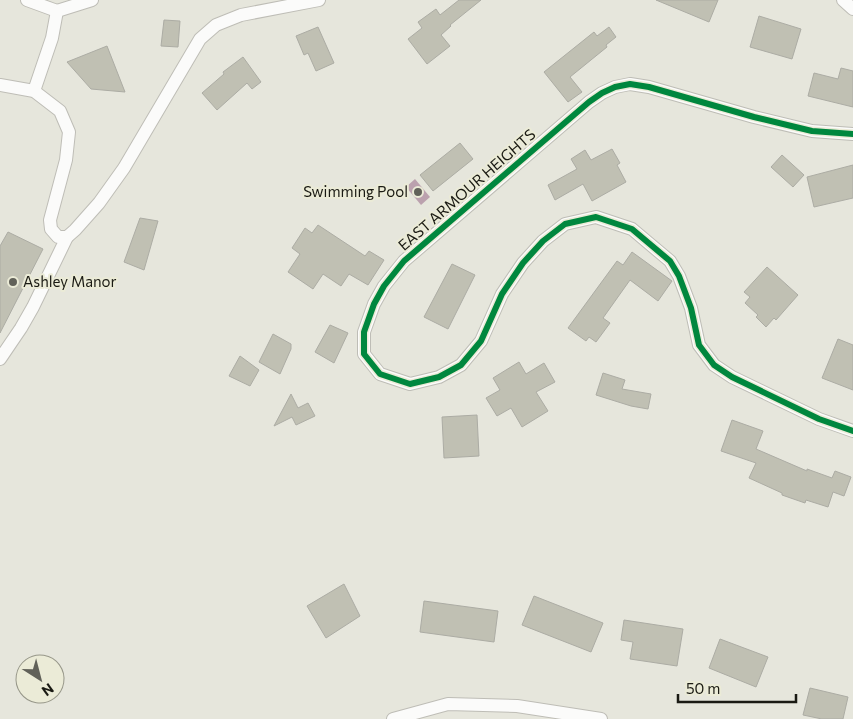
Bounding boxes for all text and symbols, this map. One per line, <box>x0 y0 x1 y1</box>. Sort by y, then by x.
street label: EAST ARMOUR HEIGHTS <box>394 125 539 254</box>
place label: Swimming Pool <box>303 182 408 200</box>
marker: Swimming Pool <box>412 186 424 198</box>
place label: Ashley Manor <box>23 272 117 290</box>
marker: Ashley Manor <box>7 276 19 288</box>
north arrow <box>15 654 65 704</box>
scale bar <box>678 672 796 704</box>
text: 50 m <box>686 679 720 697</box>
text: N <box>39 680 57 700</box>

